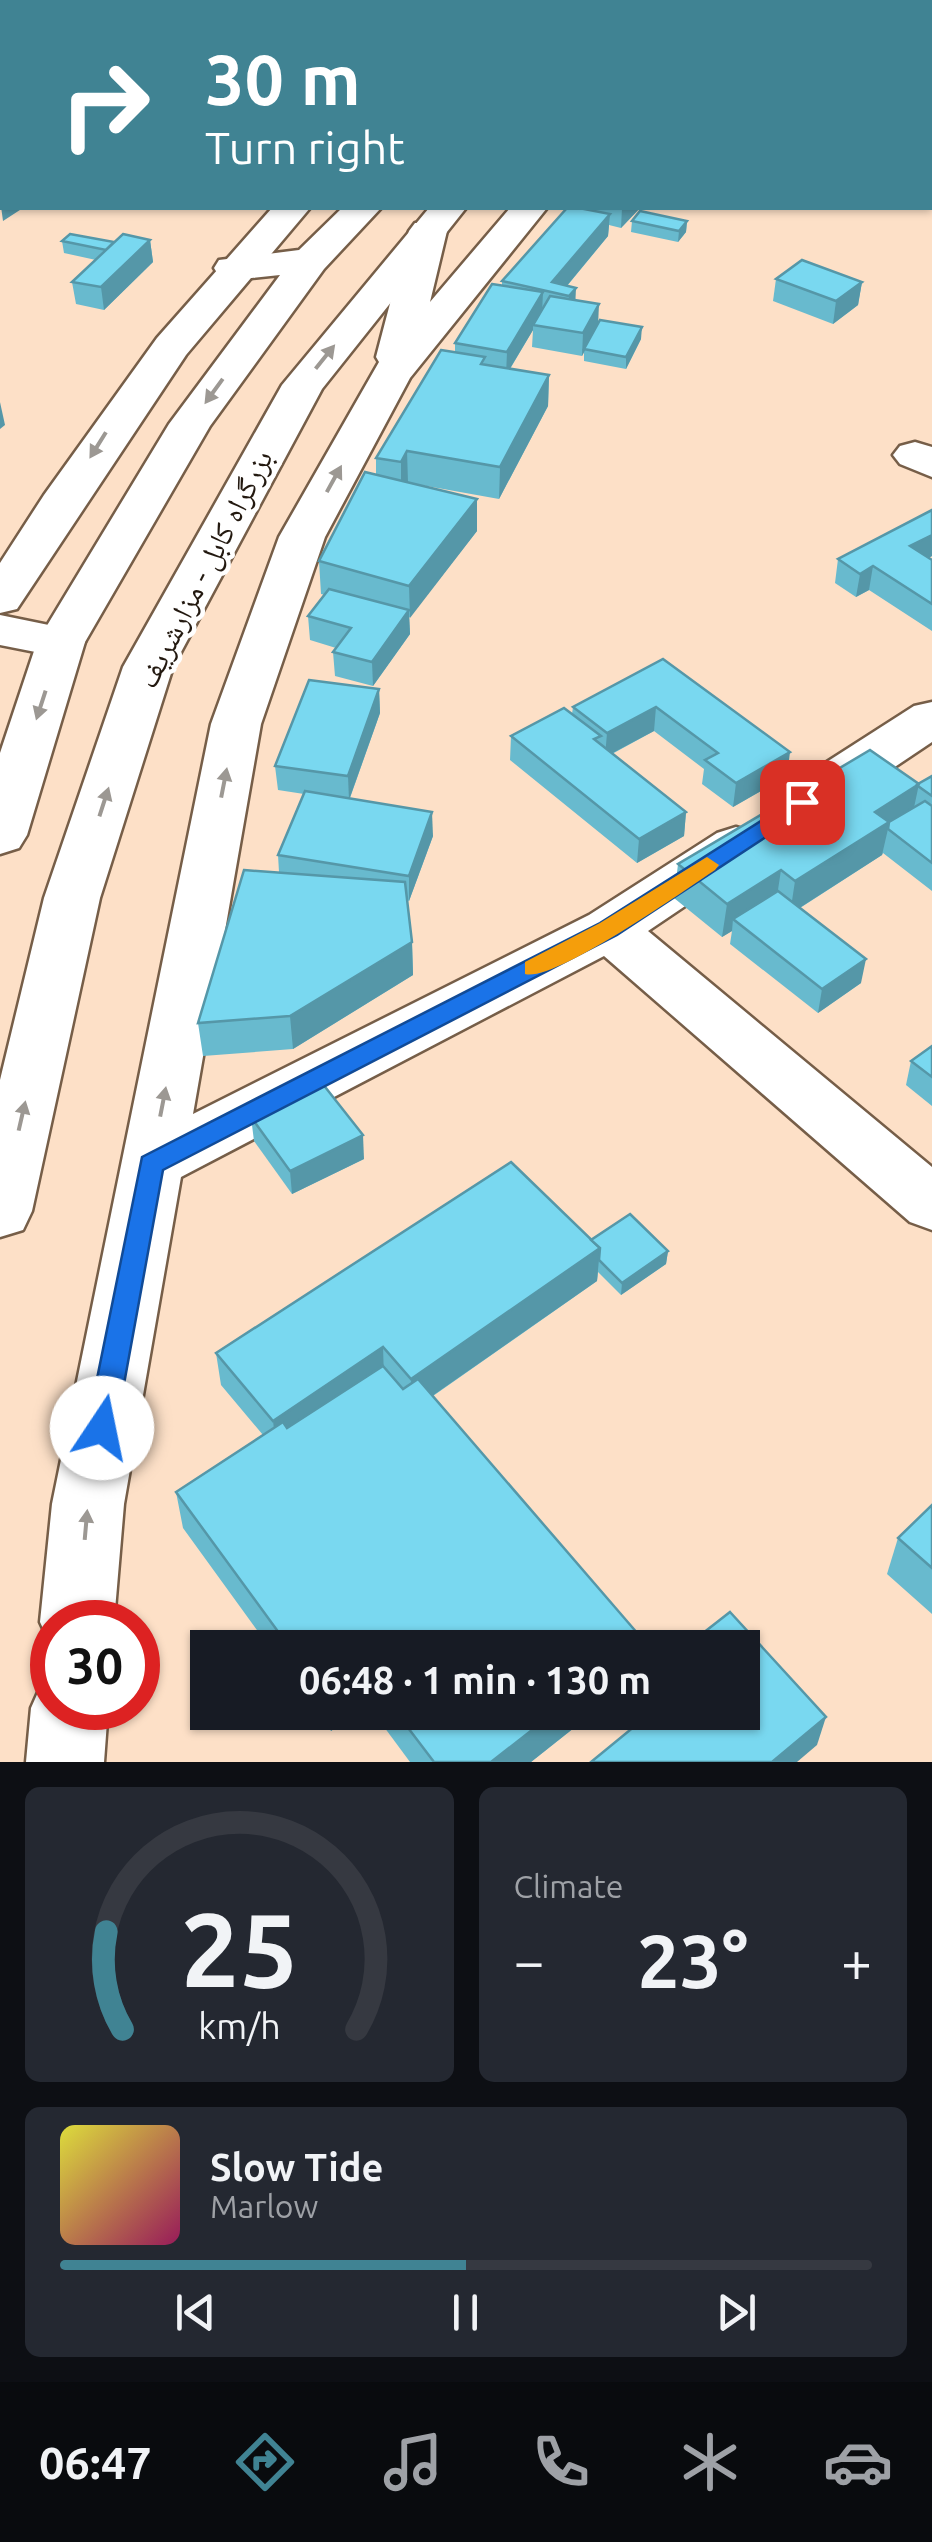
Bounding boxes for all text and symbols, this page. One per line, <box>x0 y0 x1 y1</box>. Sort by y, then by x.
icon: right <box>40 40 170 170</box>
text: 30 m <box>205 40 361 118</box>
text: Turn right <box>205 122 405 173</box>
one-way arrow <box>314 344 336 369</box>
one-way arrow <box>204 378 224 404</box>
one-way arrow <box>90 431 108 459</box>
street label: بزرگراه کابل - مزارشریف <box>129 444 281 694</box>
one-way arrow <box>324 465 342 493</box>
one-way arrow <box>33 691 48 721</box>
pin <box>760 760 845 845</box>
one-way arrow <box>217 768 233 799</box>
icon: arrive <box>775 775 830 830</box>
one-way arrow <box>97 787 112 817</box>
one-way arrow <box>155 1087 171 1118</box>
one-way arrow <box>15 1100 30 1131</box>
position arrow <box>50 1376 154 1480</box>
one-way arrow <box>78 1509 94 1541</box>
speed limit sign: 30 <box>30 1600 160 1730</box>
text: 06:48 · 1 min · 130 m <box>299 1659 651 1701</box>
text: Climate <box>514 1868 624 1904</box>
text: 25 <box>181 1890 298 2007</box>
text: 23° <box>637 1918 748 2002</box>
text: − <box>514 1930 545 1991</box>
text: + <box>841 1930 872 1991</box>
text: km/h <box>198 2006 281 2046</box>
text: Slow Tide <box>210 2146 383 2188</box>
text: Marlow <box>210 2188 318 2224</box>
icon: previous <box>168 2285 223 2340</box>
icon: pause <box>438 2285 493 2340</box>
icon: next <box>709 2285 764 2340</box>
icon: directions <box>230 2427 300 2497</box>
icon: music <box>378 2427 448 2497</box>
icon: phone <box>526 2427 596 2497</box>
icon: climate <box>675 2427 745 2497</box>
icon: car <box>823 2427 893 2497</box>
text: 06:47 <box>39 2437 152 2488</box>

